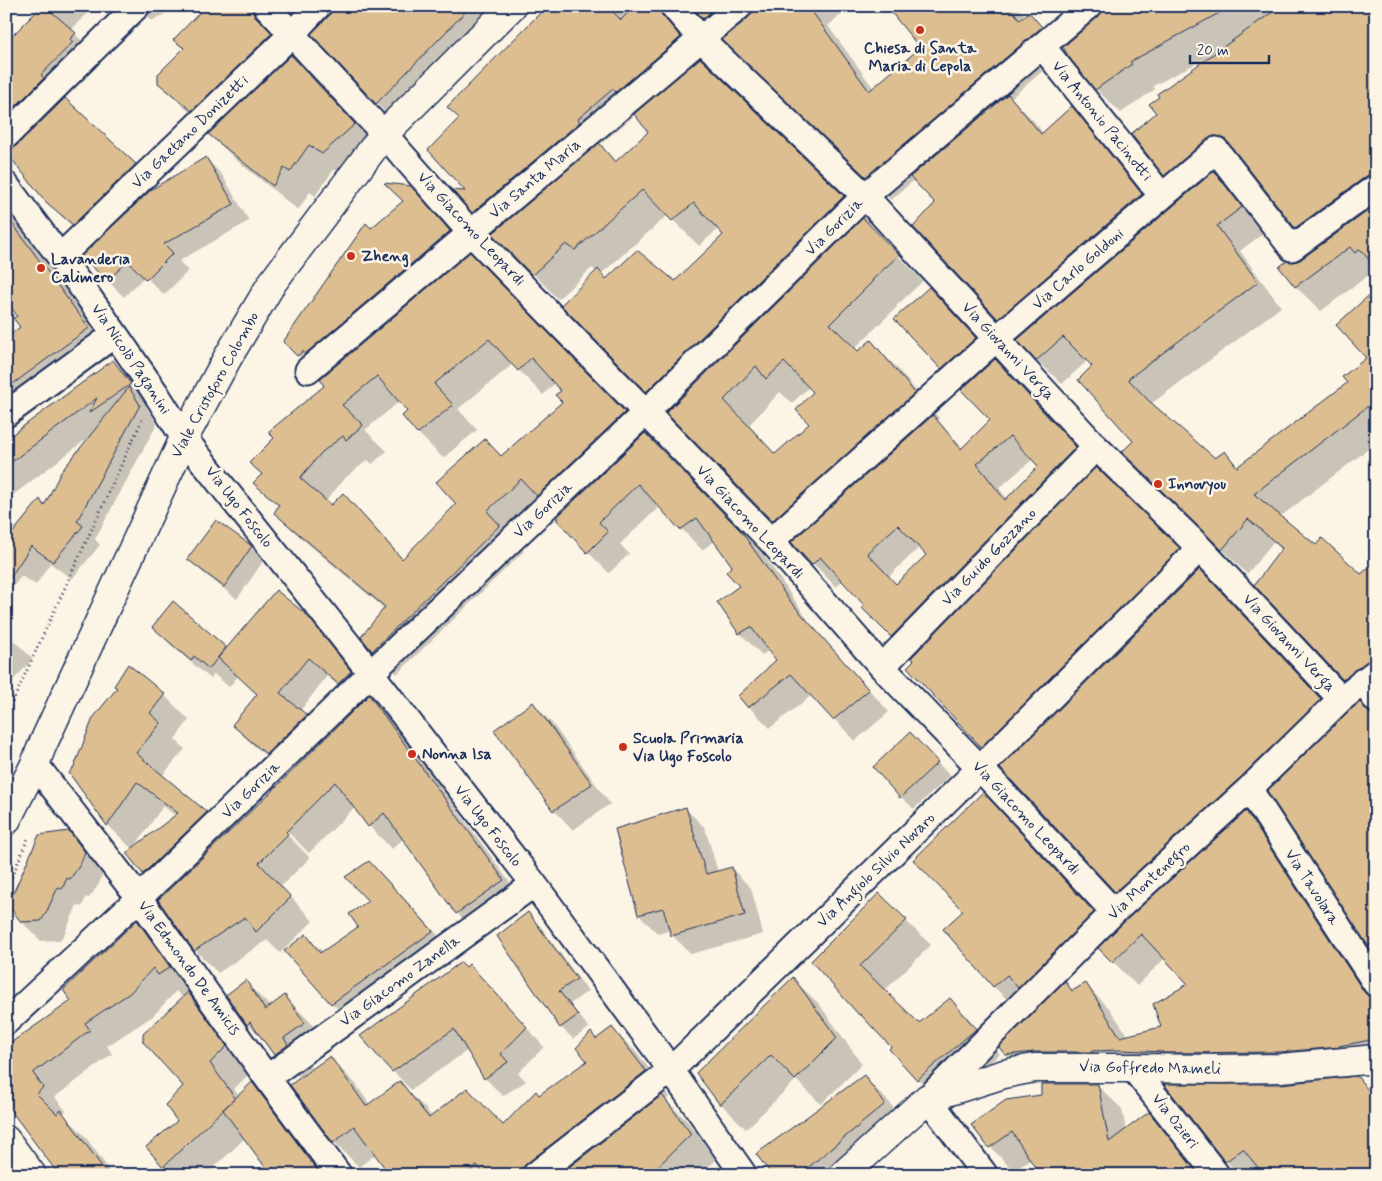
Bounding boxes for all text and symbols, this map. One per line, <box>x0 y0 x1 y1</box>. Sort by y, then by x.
marker: Chiesa di Santa Maria di Cepola <box>914 24 926 36</box>
scale bar <box>1190 32 1268 64</box>
place label: Chiesa di Santa Maria di Cepola <box>864 38 977 77</box>
text: 20 m <box>1197 41 1229 61</box>
street label: Via Antonio Pacinotti <box>1047 56 1157 186</box>
street label: Via Gaetano Donizetti <box>127 70 253 194</box>
street label: Via Santa Maria <box>485 134 585 224</box>
street label: Via Giacomo Leopardi <box>412 167 530 291</box>
street label: Via Gorizia <box>800 193 868 261</box>
street label: Via Carlo Goldoni <box>1028 223 1129 315</box>
place label: Zheng <box>361 246 409 268</box>
place label: Lavanderia Calimero <box>51 249 130 288</box>
marker: Zheng <box>345 250 357 262</box>
marker: Lavanderia Calimero <box>35 262 47 274</box>
street label: Via Giovanni Verga <box>956 297 1059 405</box>
street label: Via Nicolò Paganini <box>85 299 176 419</box>
street label: Viale Cristoforo Colombo <box>166 308 266 463</box>
street label: Via Giacomo Leopardi <box>691 460 809 584</box>
street label: Via Ugo Foscolo <box>200 462 278 553</box>
place label: Innovyou <box>1168 474 1226 495</box>
street label: Via Gorizia <box>509 477 578 543</box>
marker: Innovyou <box>1152 478 1164 490</box>
street label: Via Guido Gozzano <box>937 503 1041 611</box>
street label: Via Giovanni Verga <box>1237 589 1340 697</box>
place label: Scuola Primaria Via Ugo Foscolo <box>633 728 744 768</box>
marker: Scuola Primaria Via Ugo Foscolo <box>617 741 629 753</box>
place label: Nonna Isa <box>422 744 492 765</box>
marker: Nonna Isa <box>406 748 418 760</box>
street label: Via Gorizia <box>217 756 285 823</box>
street label: Via Giacomo Leopardi <box>967 756 1085 880</box>
street label: Via Ugo Foscolo <box>449 781 527 872</box>
street label: Via Angiolo Silvio Novaro <box>812 808 941 933</box>
street label: Via Montenegro <box>1103 837 1196 926</box>
street label: Via Tavolara <box>1280 845 1345 929</box>
street label: Via Edmondo De Amicis <box>133 896 245 1040</box>
street label: Via Giacomo Zanella <box>335 930 465 1032</box>
street label: Via Goffredo Mameli <box>1079 1056 1221 1080</box>
street label: Via Ozieri <box>1147 1089 1203 1153</box>

